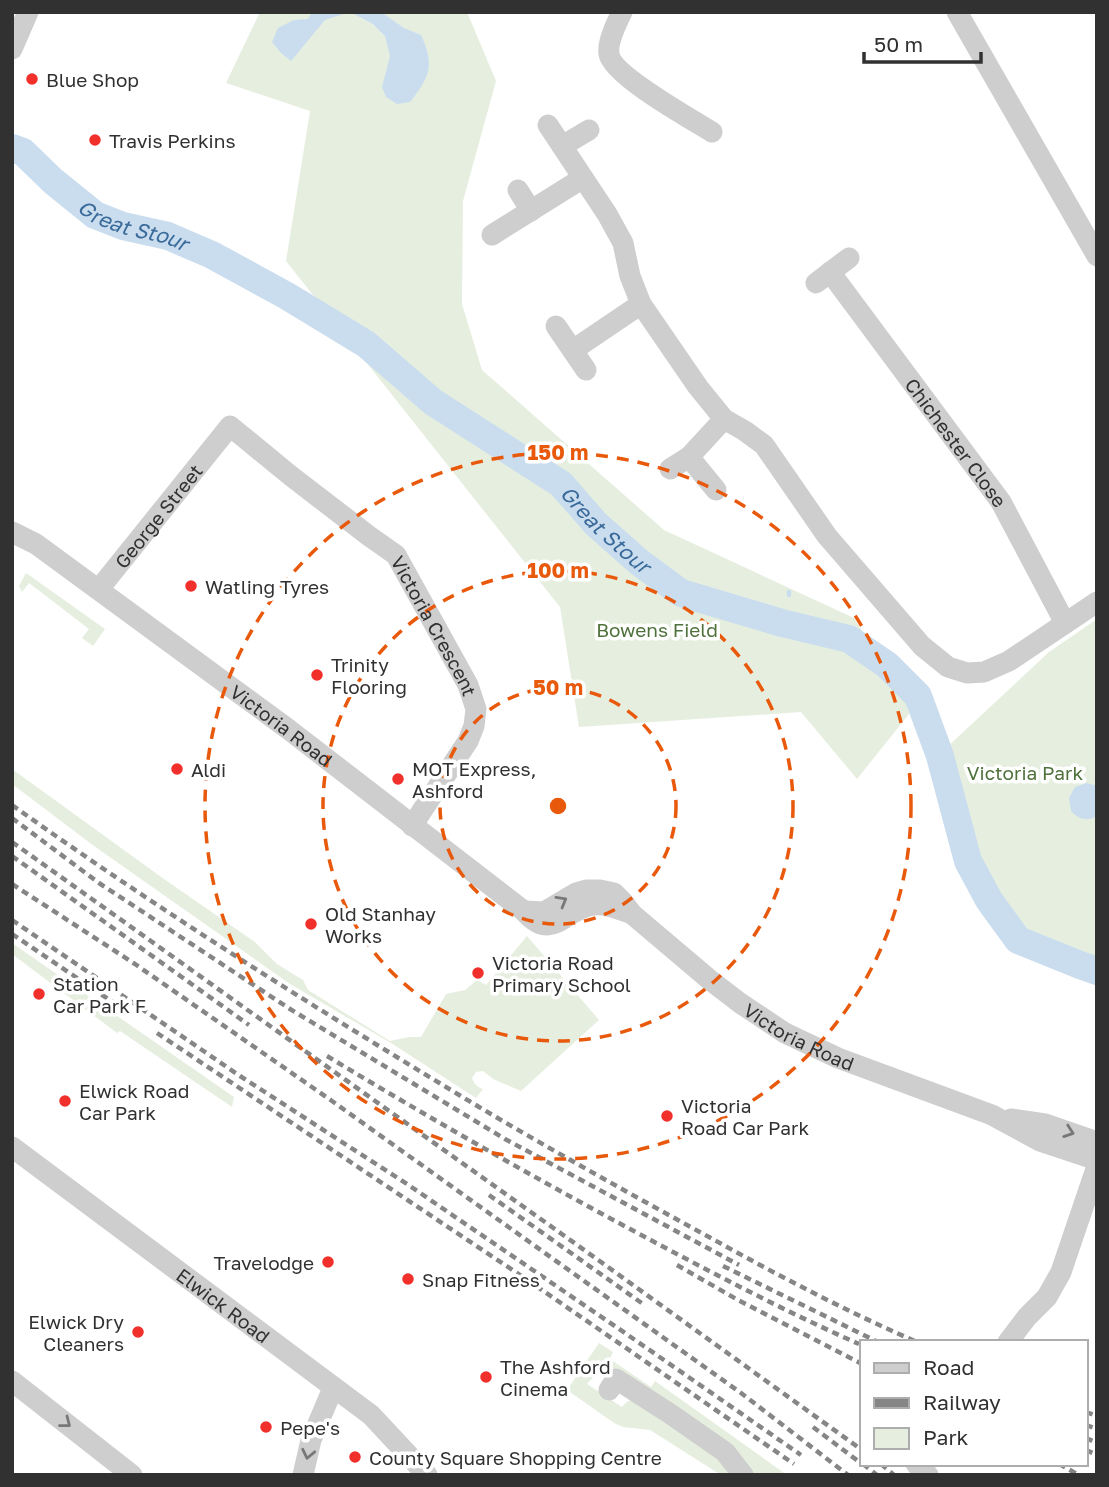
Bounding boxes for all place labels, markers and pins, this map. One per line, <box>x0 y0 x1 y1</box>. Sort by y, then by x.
place label: Blue Shop <box>46 68 139 91</box>
marker: Blue Shop <box>24 71 40 87</box>
place label: Travis Perkins <box>109 129 235 152</box>
marker: Travis Perkins <box>87 132 103 148</box>
place label: Watling Tyres <box>205 575 329 598</box>
marker: Watling Tyres <box>183 578 199 594</box>
place label: Trinity Flooring <box>331 653 407 698</box>
marker: Trinity Flooring <box>309 667 325 683</box>
place label: MOT Express, Ashford <box>412 757 536 802</box>
place label: Aldi <box>191 758 226 781</box>
marker: Aldi <box>169 761 185 777</box>
marker: MOT Express, Ashford <box>390 771 406 787</box>
centre of rings <box>546 794 570 818</box>
place label: Old Stanhay Works <box>325 902 436 947</box>
marker: Old Stanhay Works <box>303 916 319 932</box>
place label: Victoria Road Primary School <box>492 951 631 996</box>
marker: Victoria Road Primary School <box>470 965 486 981</box>
place label: Station Car Park F <box>53 972 146 1017</box>
marker: Station Car Park F <box>31 986 47 1002</box>
place label: Elwick Road Car Park <box>79 1079 189 1124</box>
marker: Elwick Road Car Park <box>57 1093 73 1109</box>
place label: Victoria Road Car Park <box>681 1094 810 1139</box>
marker: Victoria Road Car Park <box>659 1108 675 1124</box>
place label: Travelodge <box>213 1251 314 1274</box>
marker: Travelodge <box>320 1254 336 1270</box>
place label: Snap Fitness <box>422 1268 540 1291</box>
marker: Snap Fitness <box>400 1271 416 1287</box>
place label: Elwick Dry Cleaners <box>28 1310 124 1355</box>
marker: Elwick Dry Cleaners <box>130 1324 146 1340</box>
place label: The Ashford Cinema <box>500 1355 611 1400</box>
marker: The Ashford Cinema <box>478 1369 494 1385</box>
place label: Pepe's <box>280 1416 340 1439</box>
marker: Pepe's <box>258 1419 274 1435</box>
place label: County Square Shopping Centre <box>369 1446 662 1469</box>
marker: County Square Shopping Centre <box>347 1449 363 1465</box>

